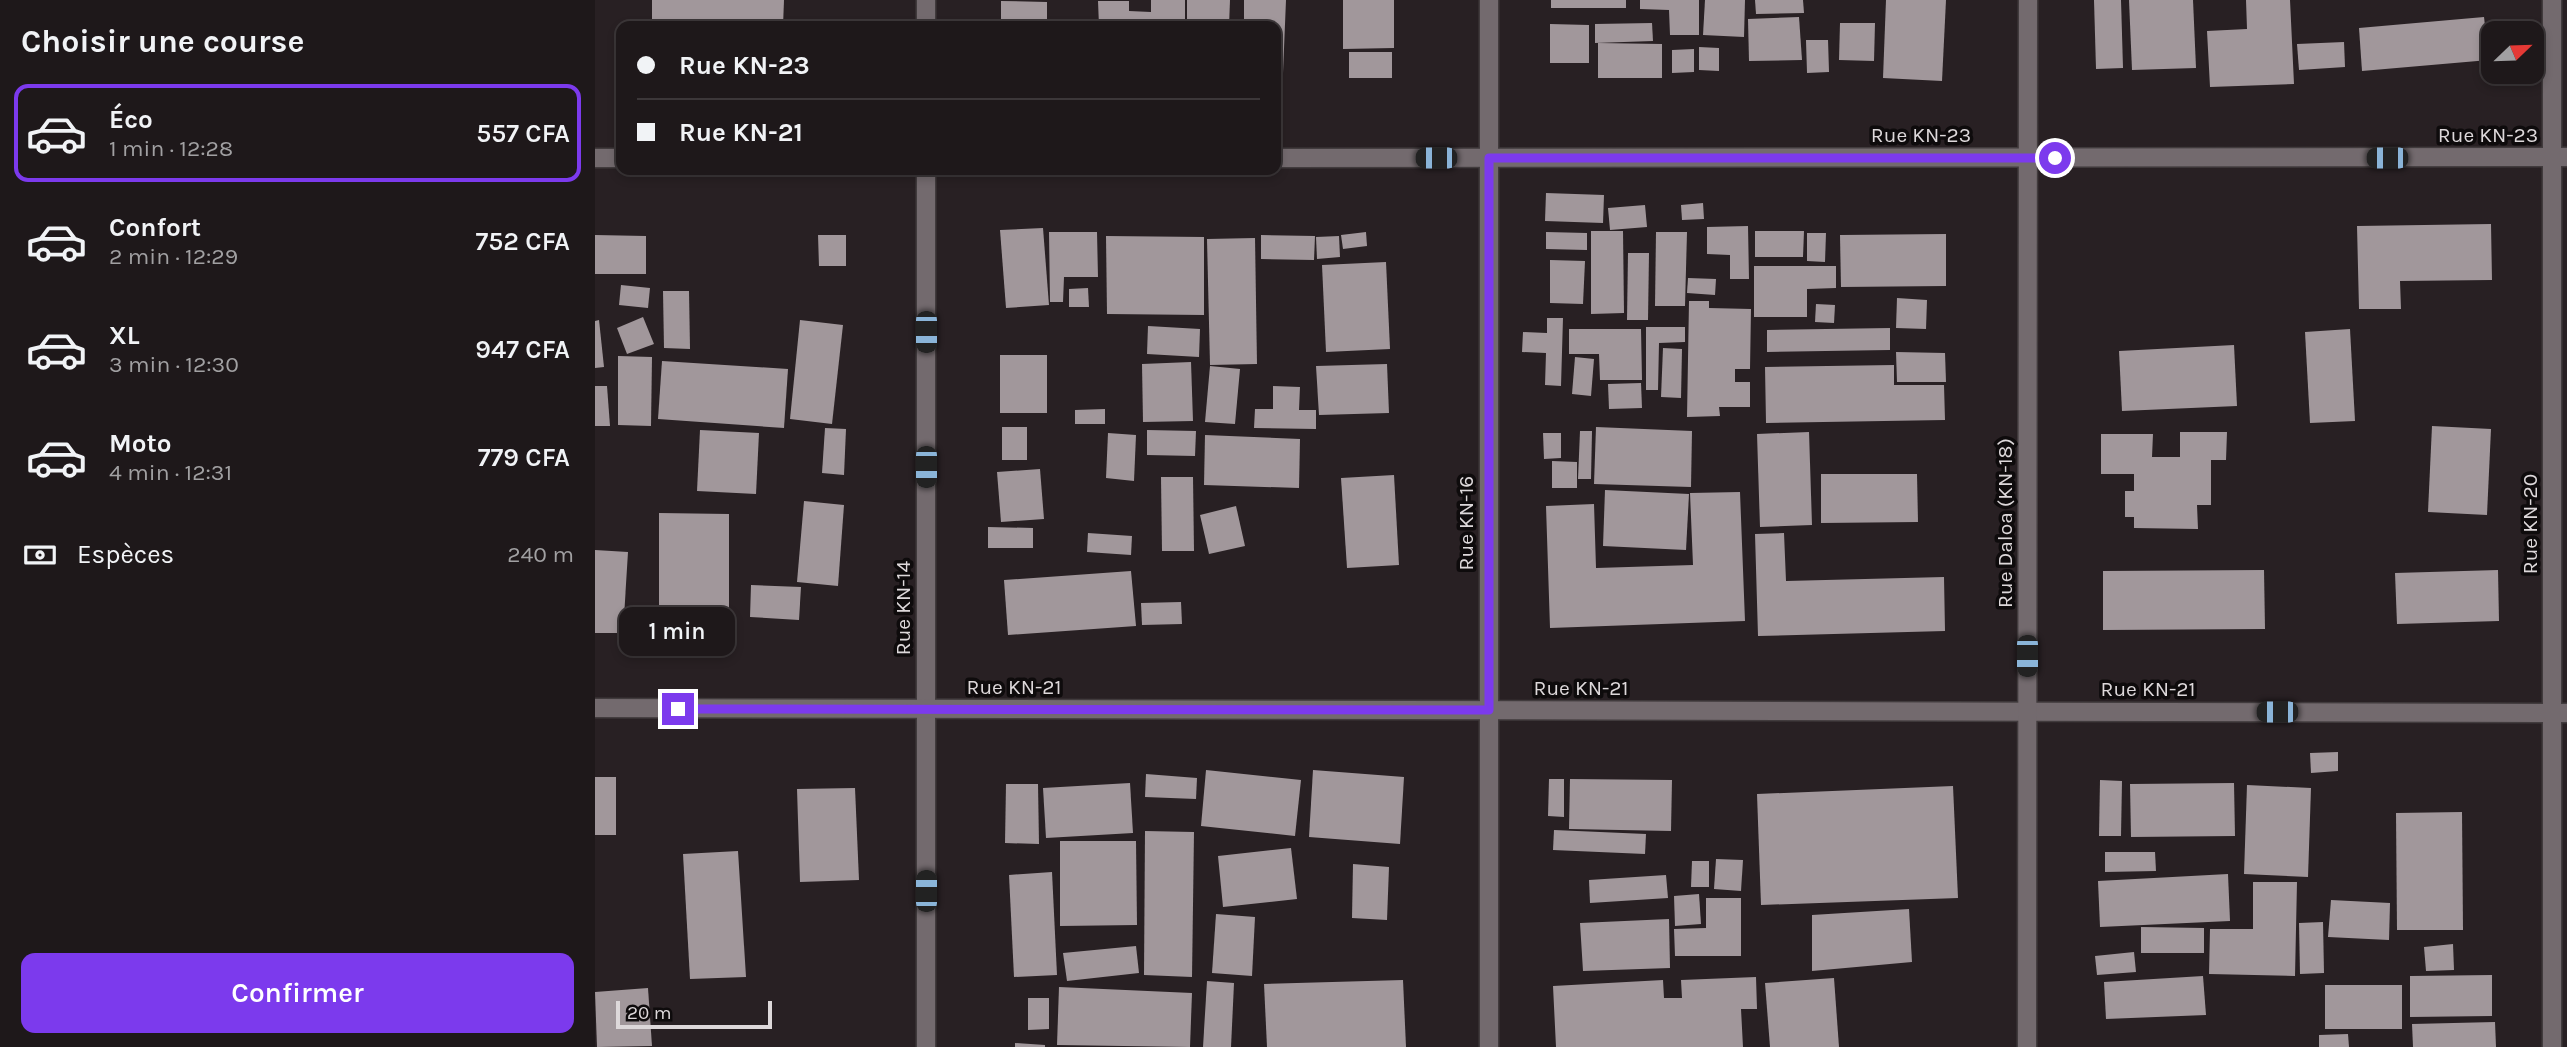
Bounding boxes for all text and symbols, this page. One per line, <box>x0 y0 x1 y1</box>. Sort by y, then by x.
north arrow <box>2481 21 2545 84</box>
map controls <box>2481 21 2544 84</box>
text: Choisir une course <box>21 23 304 60</box>
text: Rue KN-23 <box>679 50 810 81</box>
icon: car <box>25 102 88 165</box>
text: Éco <box>109 104 153 135</box>
text: Rue KN-21 <box>679 117 803 148</box>
text: 557 CFA <box>476 118 570 149</box>
street label: Rue KN-23 <box>1871 123 1971 147</box>
street label: Rue KN-23 <box>2438 123 2538 147</box>
text: 1 min · 12:28 <box>109 135 233 162</box>
route start <box>2039 142 2071 174</box>
car <box>1416 148 1458 169</box>
car <box>2367 148 2409 169</box>
icon: car <box>25 210 88 273</box>
text: Confort <box>109 212 201 243</box>
text: 752 CFA <box>476 226 570 257</box>
text: 2 min · 12:29 <box>109 243 238 270</box>
car <box>916 311 937 353</box>
icon: car <box>25 318 88 381</box>
text: XL <box>109 320 140 351</box>
text: 947 CFA <box>475 334 570 365</box>
text: 3 min · 12:30 <box>109 351 239 378</box>
icon: car <box>25 426 88 489</box>
text: Moto <box>109 428 171 459</box>
street label: Rue Daloa (KN-18) <box>1993 438 2017 608</box>
text: 779 CFA <box>478 442 570 473</box>
car <box>916 446 937 488</box>
text: 4 min · 12:31 <box>109 459 232 486</box>
street label: Rue KN-20 <box>2518 474 2542 574</box>
street label: Rue KN-16 <box>1454 476 1478 570</box>
icon: cash <box>21 536 59 574</box>
text: Espèces <box>77 539 174 570</box>
text: 240 m <box>507 541 574 568</box>
street label: Rue KN-14 <box>891 561 915 655</box>
callout: 1 min <box>620 608 736 656</box>
text: 1 min <box>648 618 706 645</box>
car <box>2017 635 2038 677</box>
street label: Rue KN-21 <box>967 675 1061 699</box>
street label: Rue KN-21 <box>1534 676 1628 700</box>
street label: Rue KN-21 <box>2101 677 2195 701</box>
route end <box>662 693 694 725</box>
car <box>2257 702 2299 723</box>
car <box>916 870 937 912</box>
button: Confirmer <box>21 953 574 1033</box>
scale bar <box>616 998 772 1030</box>
text: 20 m <box>627 1002 672 1024</box>

